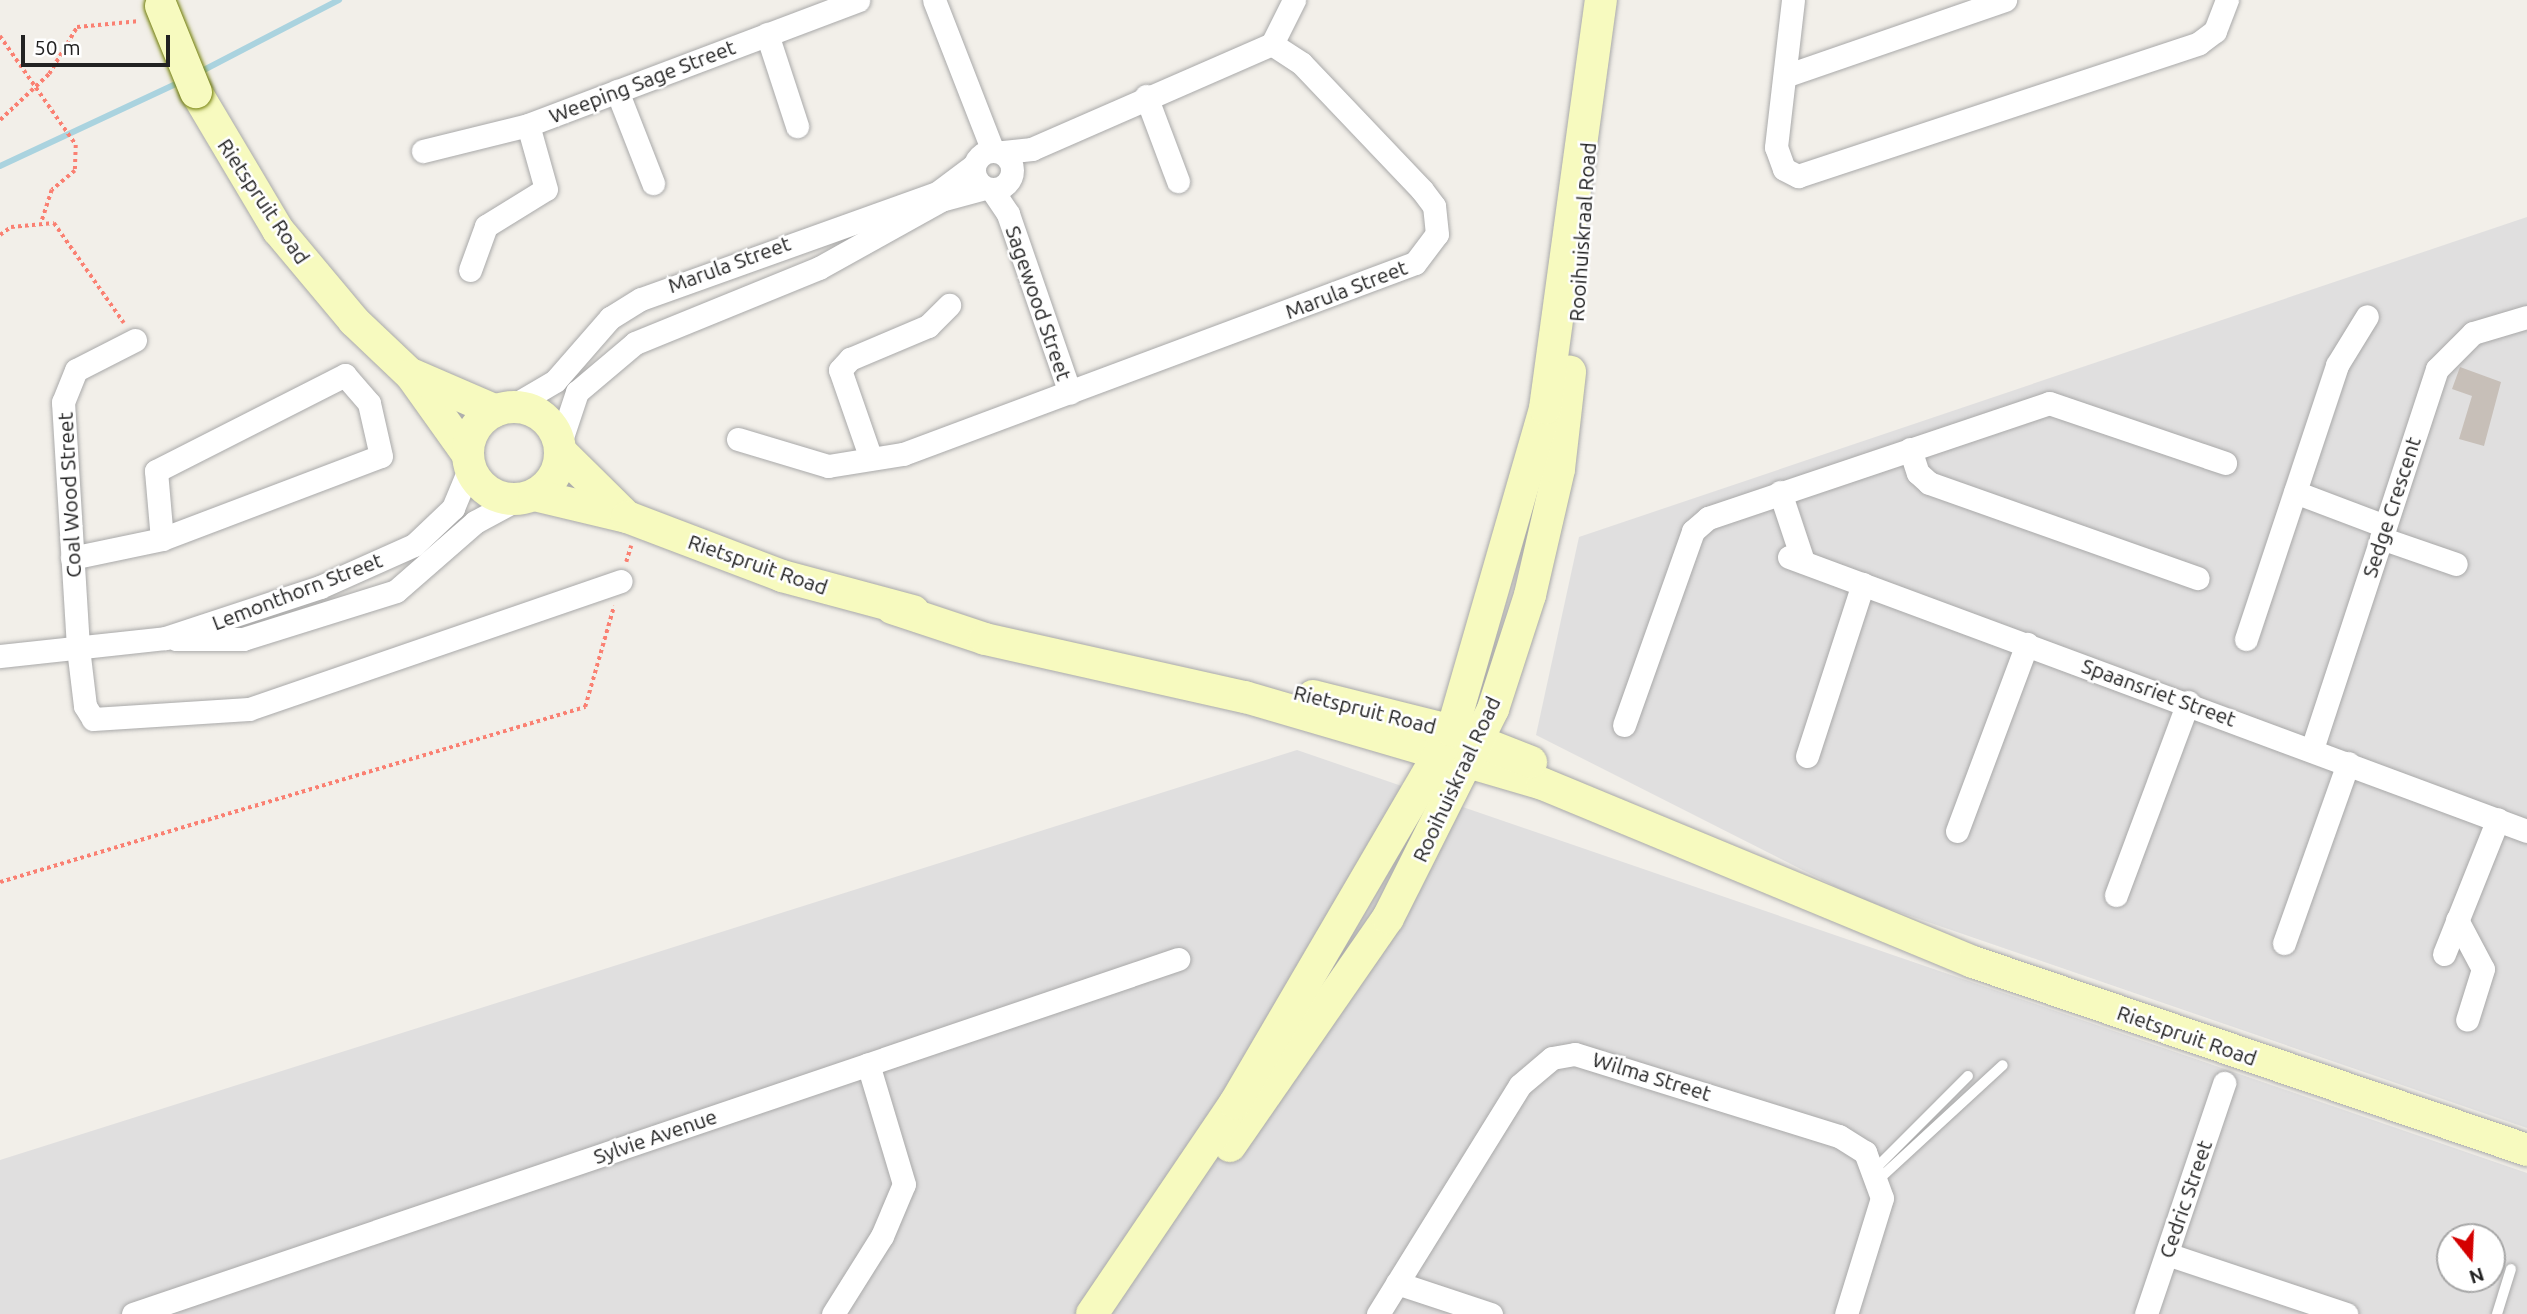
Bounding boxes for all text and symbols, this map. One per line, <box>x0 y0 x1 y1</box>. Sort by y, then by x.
scale bar <box>24 21 173 65</box>
street label: Weeping Sage Street <box>545 34 739 128</box>
text: 50 m <box>34 35 81 59</box>
street label: Rietspruit Road <box>213 133 315 269</box>
street label: Rooihuiskraal Road <box>1563 141 1601 323</box>
street label: Sagewood Street <box>1001 222 1077 384</box>
street label: Marula Street <box>664 230 794 298</box>
street label: Marula Street <box>1281 254 1411 324</box>
street label: Coal Wood Street <box>52 412 86 578</box>
street label: Sedge Crescent <box>2356 433 2426 581</box>
street label: Rietspruit Road <box>685 528 831 600</box>
street label: Lemonthorn Street <box>208 547 386 635</box>
street label: Spaansriet Street <box>2078 652 2240 732</box>
street label: Rietspruit Road <box>1291 679 1439 739</box>
street label: Rooihuiskraal Road <box>1407 692 1505 866</box>
street label: Rietspruit Road <box>2114 999 2260 1071</box>
street label: Wilma Street <box>1590 1046 1714 1106</box>
street label: Sylvie Avenue <box>590 1103 720 1169</box>
street label: Cedric Street <box>2153 1137 2217 1261</box>
north arrow <box>2436 1223 2506 1293</box>
text: N <box>2467 1263 2487 1289</box>

